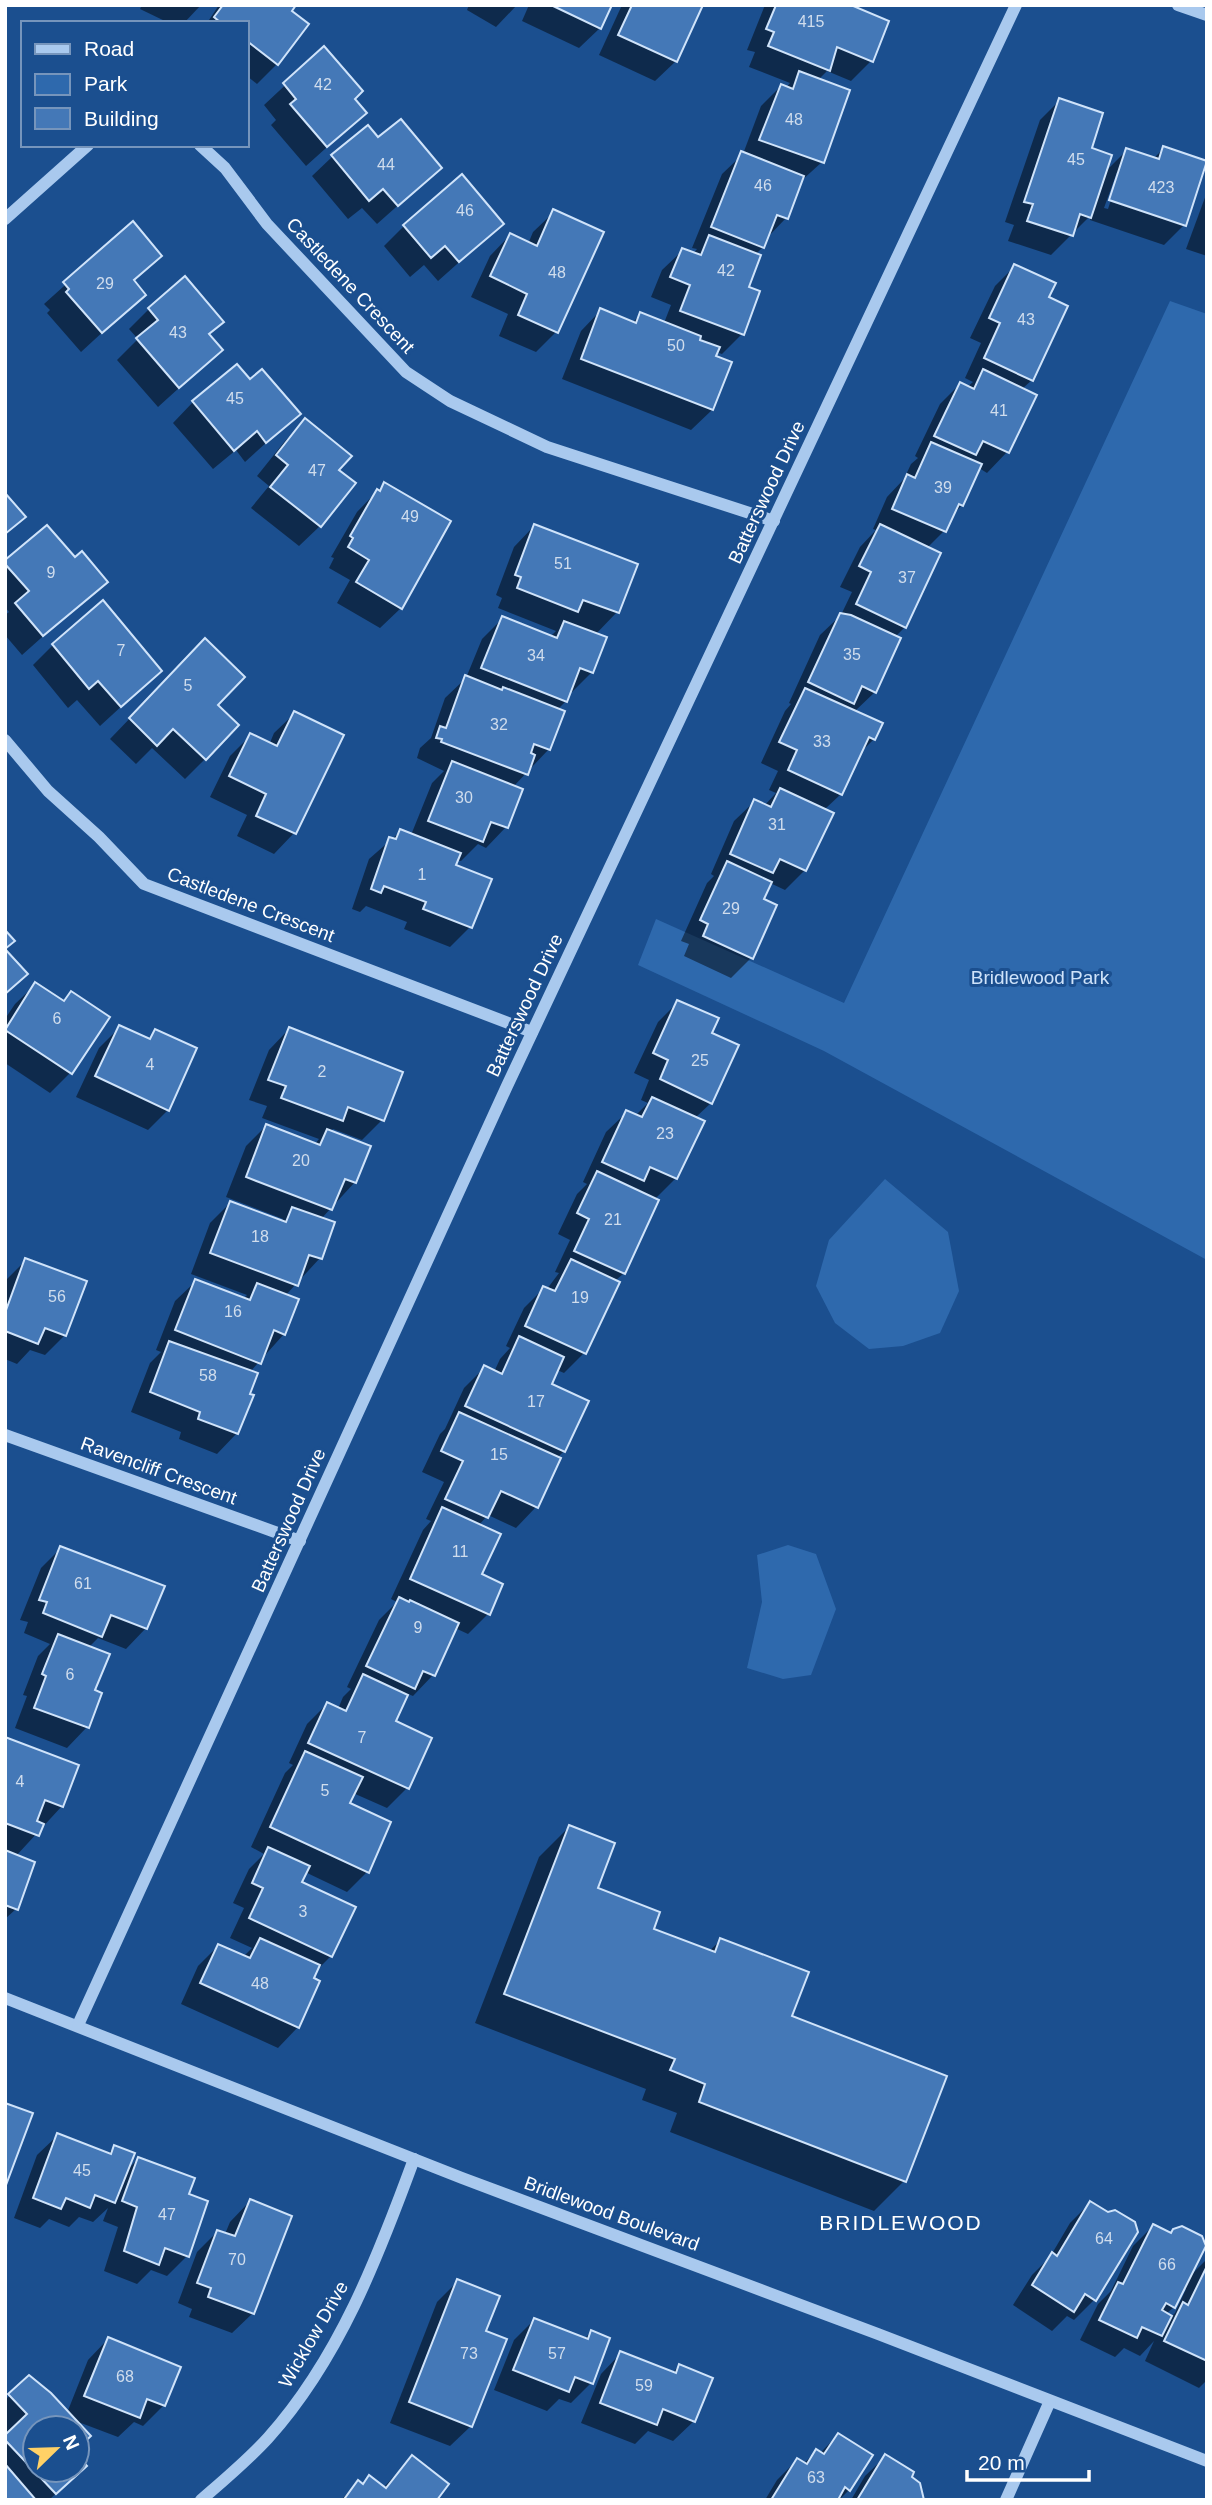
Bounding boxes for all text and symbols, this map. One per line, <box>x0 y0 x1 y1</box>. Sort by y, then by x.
house number: 415 <box>798 13 824 30</box>
legend <box>21 21 248 147</box>
text: Road <box>84 37 134 60</box>
text: Park <box>84 72 128 95</box>
house number: 42 <box>314 76 332 93</box>
text: Building <box>84 107 159 130</box>
house number: 48 <box>785 111 803 128</box>
house number: 45 <box>1067 151 1085 168</box>
house number: 44 <box>377 156 395 173</box>
house number: 46 <box>754 177 772 194</box>
house number: 423 <box>1148 179 1174 196</box>
house number: 46 <box>456 202 474 219</box>
street label: Castledene Crescent <box>282 213 419 358</box>
house number: 42 <box>717 262 735 279</box>
house number: 48 <box>548 264 566 281</box>
house number: 29 <box>96 275 114 292</box>
house number: 43 <box>1017 311 1035 328</box>
house number: 43 <box>169 324 187 341</box>
house number: 50 <box>667 337 685 354</box>
house number: 45 <box>226 390 244 407</box>
house number: 41 <box>990 402 1008 419</box>
street label: Batterswood Drive <box>724 417 809 567</box>
house number: 47 <box>308 462 326 479</box>
house number: 39 <box>934 479 952 496</box>
house number: 49 <box>401 508 419 525</box>
house number: 51 <box>554 555 572 572</box>
house number: 9 <box>47 564 56 581</box>
house number: 37 <box>898 569 916 586</box>
house number: 7 <box>117 642 126 659</box>
house number: 35 <box>843 646 861 663</box>
house number: 34 <box>527 647 545 664</box>
house number: 5 <box>184 677 193 694</box>
house number: 32 <box>490 716 508 733</box>
house number: 33 <box>813 733 831 750</box>
house number: 30 <box>455 789 473 806</box>
house number: 31 <box>768 816 786 833</box>
street label: Castledene Crescent <box>164 863 338 946</box>
house number: 1 <box>418 866 427 883</box>
house number: 29 <box>722 900 740 917</box>
street label: Batterswood Drive <box>482 930 567 1080</box>
park label: Bridlewood Park <box>971 967 1110 988</box>
house number: 6 <box>53 1010 62 1027</box>
house number: 25 <box>691 1052 709 1069</box>
house number: 4 <box>146 1056 155 1073</box>
house number: 2 <box>318 1063 327 1080</box>
house number: 23 <box>656 1125 674 1142</box>
house number: 20 <box>292 1152 310 1169</box>
house number: 21 <box>604 1211 622 1228</box>
house number: 18 <box>251 1228 269 1245</box>
house number: 56 <box>48 1288 66 1305</box>
house number: 19 <box>571 1289 589 1306</box>
house number: 16 <box>224 1303 242 1320</box>
house number: 58 <box>199 1367 217 1384</box>
house number: 17 <box>527 1393 545 1410</box>
street label: Ravencliff Crescent <box>78 1432 240 1509</box>
street label: Batterswood Drive <box>247 1445 330 1595</box>
house number: 15 <box>490 1446 508 1463</box>
house number: 11 <box>452 1543 468 1560</box>
house number: 61 <box>74 1575 92 1592</box>
house number: 9 <box>414 1619 423 1636</box>
house number: 6 <box>66 1666 75 1683</box>
house number: 7 <box>358 1729 367 1746</box>
house number: 4 <box>16 1773 25 1790</box>
house number: 5 <box>321 1782 330 1799</box>
house number: 3 <box>299 1903 308 1920</box>
house number: 48 <box>251 1975 269 1992</box>
house number: 45 <box>73 2162 91 2179</box>
street label: Bridlewood Boulevard <box>521 2172 702 2255</box>
house number: 47 <box>158 2206 176 2223</box>
district label: BRIDLEWOOD <box>819 2211 983 2234</box>
house number: 64 <box>1095 2230 1113 2247</box>
house number: 70 <box>228 2251 246 2268</box>
house number: 66 <box>1158 2256 1176 2273</box>
street label: Wicklow Drive <box>275 2277 352 2391</box>
house number: 73 <box>460 2345 478 2362</box>
house number: 57 <box>548 2345 566 2362</box>
house number: 68 <box>116 2368 134 2385</box>
house number: 59 <box>635 2377 653 2394</box>
north arrow <box>21 2414 91 2484</box>
text: N <box>59 2432 84 2453</box>
scale bar <box>967 2438 1090 2482</box>
text: 20 m <box>978 2451 1025 2474</box>
house number: 63 <box>807 2469 825 2486</box>

